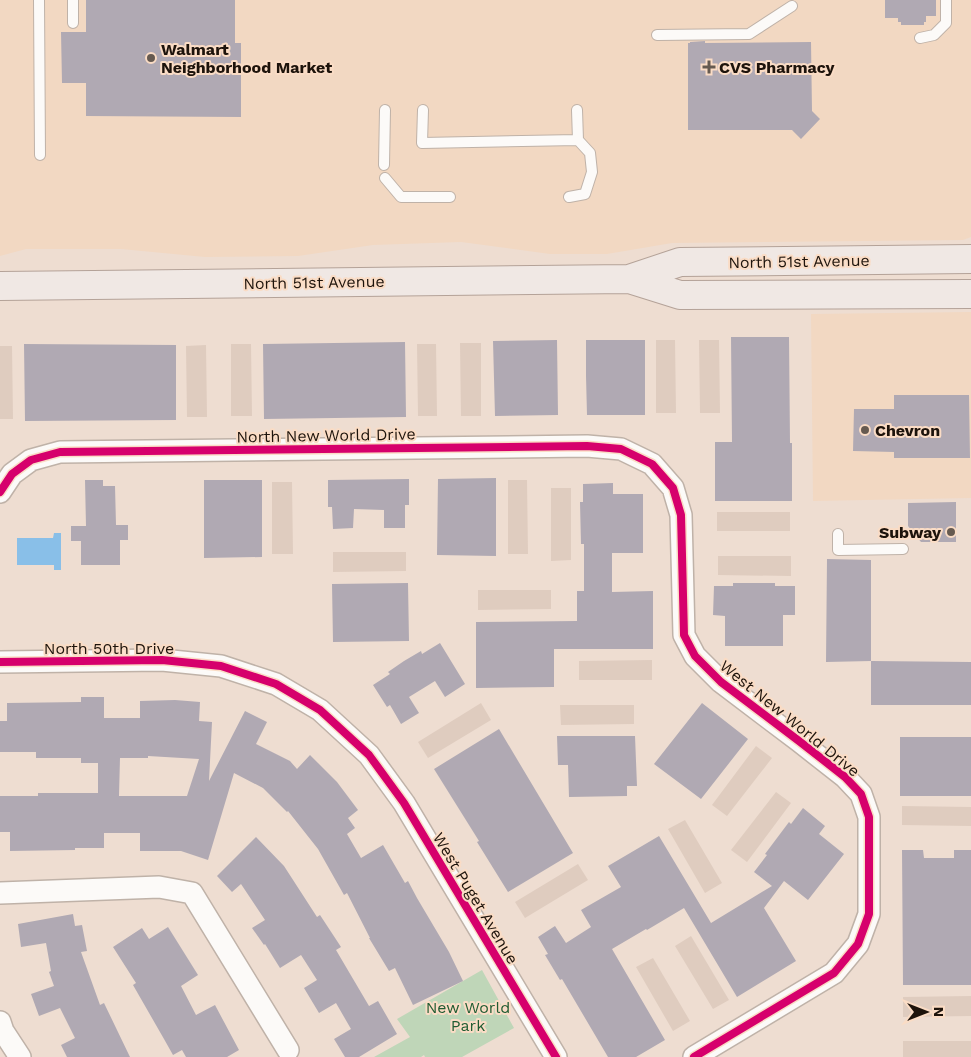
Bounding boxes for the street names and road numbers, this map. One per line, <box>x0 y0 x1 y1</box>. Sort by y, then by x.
street label: North 51st Avenue <box>728 251 870 272</box>
street label: North 51st Avenue <box>243 272 385 293</box>
street label: North New World Drive <box>236 424 416 447</box>
street label: North 50th Drive <box>44 639 174 658</box>
street label: West New World Drive <box>716 656 863 781</box>
street label: West Puget Avenue <box>429 829 522 967</box>

